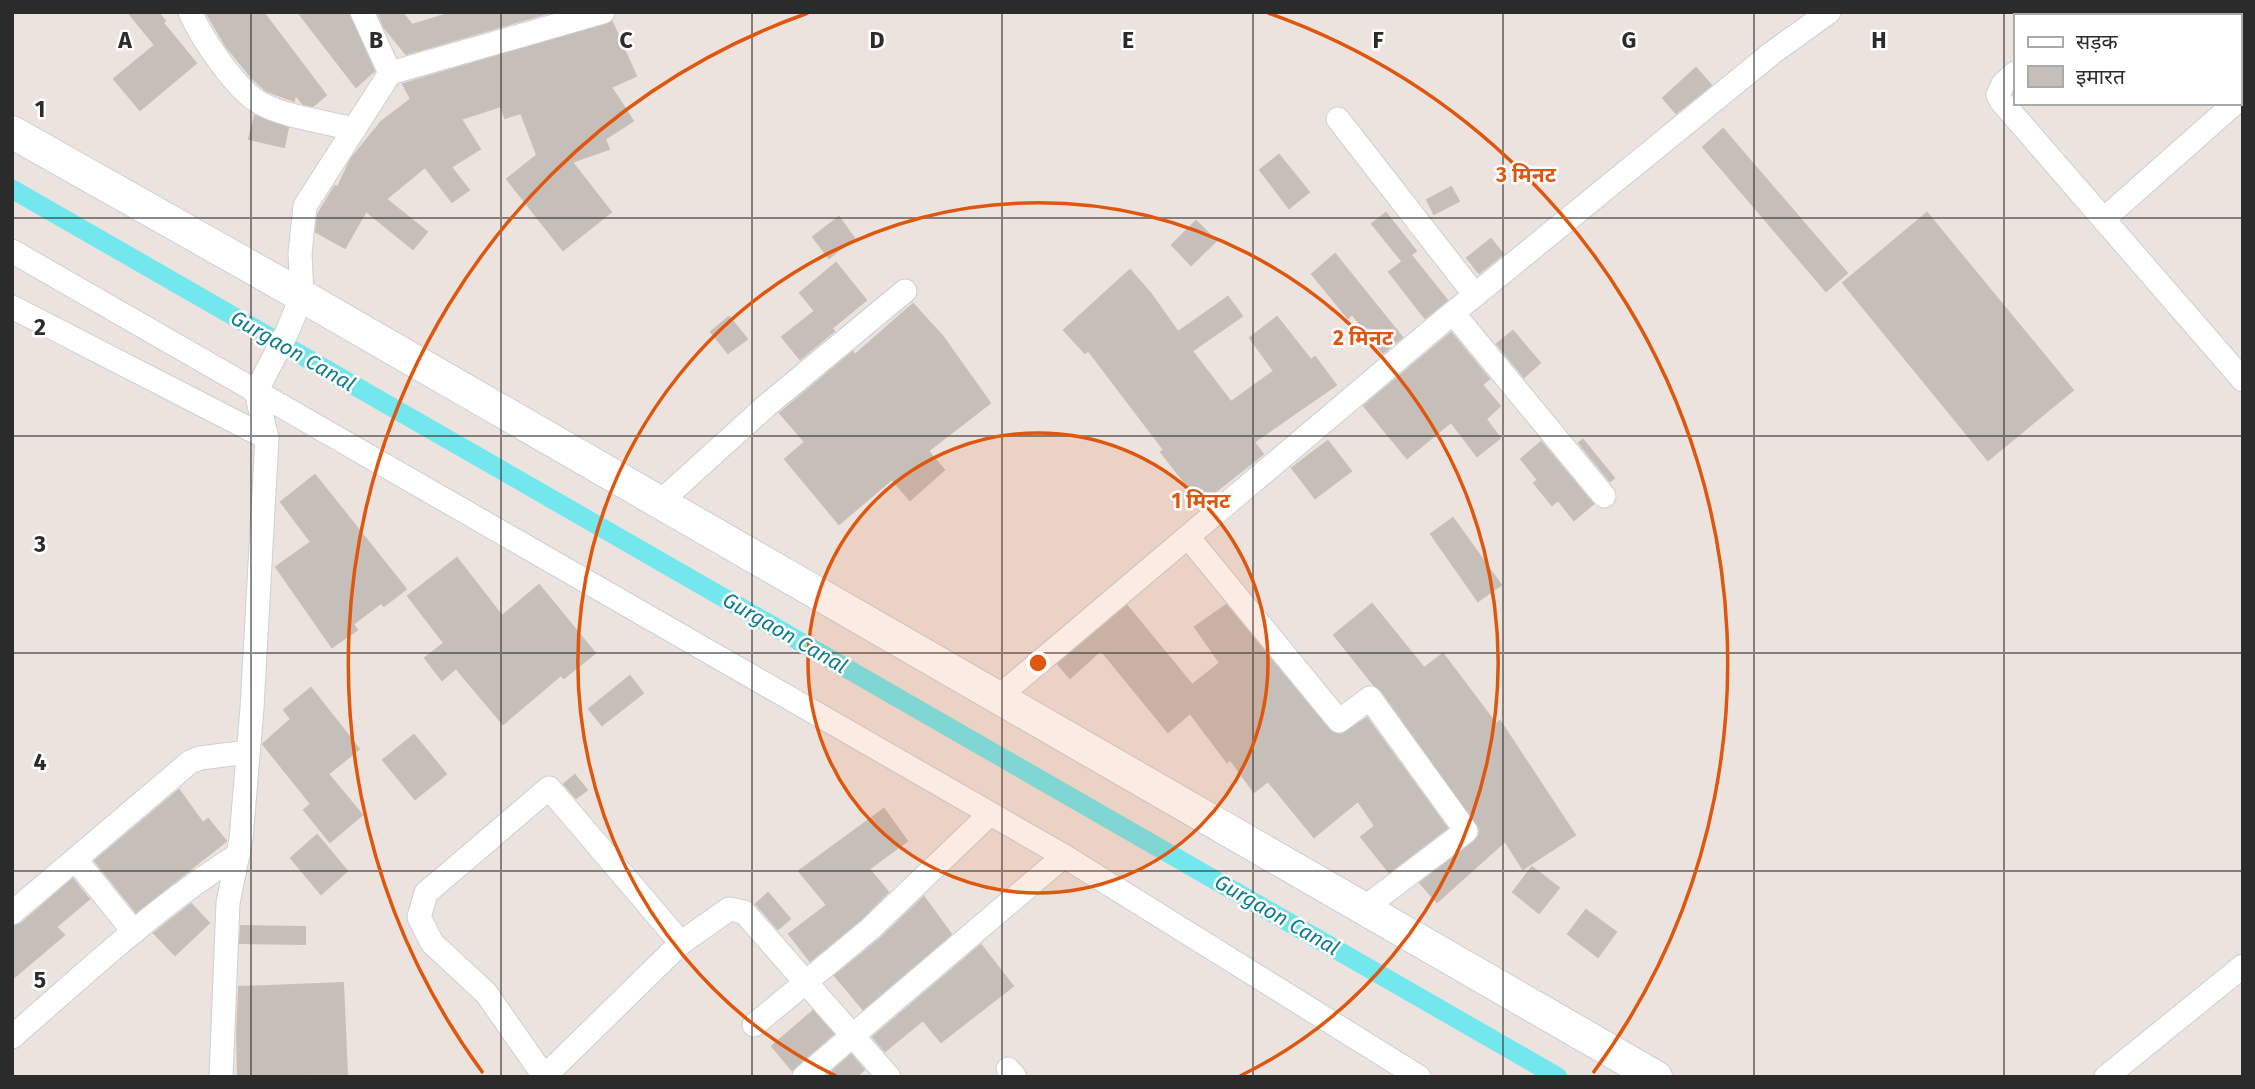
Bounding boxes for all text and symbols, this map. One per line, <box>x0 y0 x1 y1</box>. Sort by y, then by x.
legend <box>2014 14 2241 105</box>
text: A <box>117 26 132 54</box>
text: B <box>369 26 383 54</box>
text: C <box>619 26 633 54</box>
text: D <box>870 26 885 54</box>
text: E <box>1122 26 1134 54</box>
text: F <box>1372 26 1384 54</box>
text: G <box>1622 26 1636 54</box>
text: H <box>1871 26 1887 54</box>
text: सड़क <box>2076 29 2118 55</box>
text: इमारत <box>2076 64 2126 90</box>
text: 1 <box>35 95 45 123</box>
text: 3 मिनट <box>1495 162 1557 188</box>
water label: Gurgaon Canal <box>226 305 360 397</box>
text: 2 <box>34 313 46 341</box>
text: 2 मिनट <box>1333 325 1394 351</box>
text: 1 मिनट <box>1172 488 1231 514</box>
text: 3 <box>33 530 46 558</box>
water label: Gurgaon Canal <box>718 587 852 679</box>
centre of rings <box>1026 651 1050 675</box>
text: 4 <box>34 748 47 776</box>
water label: Gurgaon Canal <box>1210 869 1344 961</box>
text: 5 <box>34 966 46 994</box>

